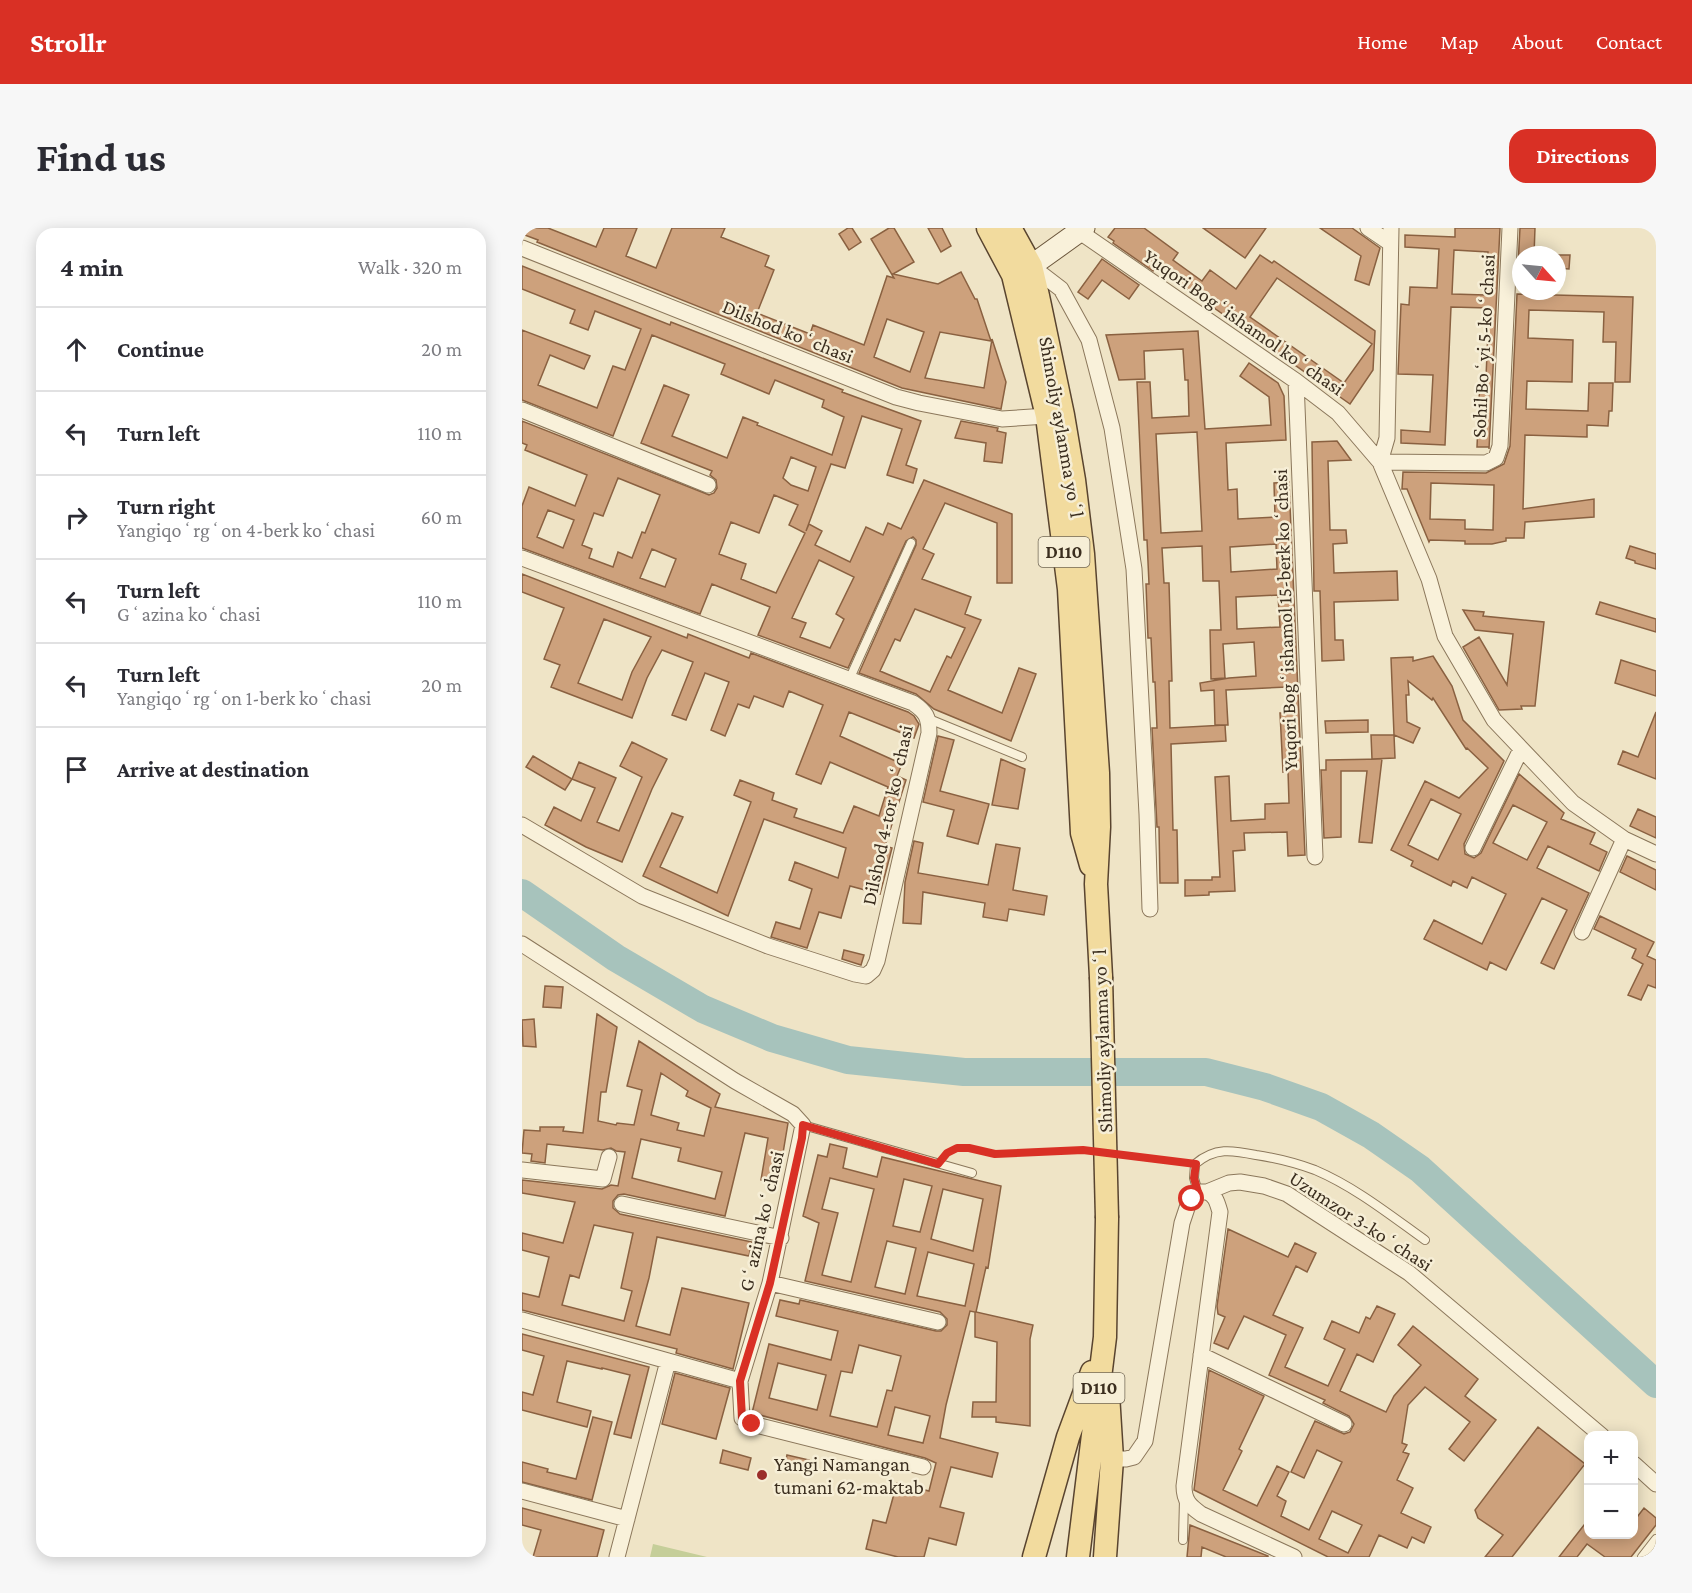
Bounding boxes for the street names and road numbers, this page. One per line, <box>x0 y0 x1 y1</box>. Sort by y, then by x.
street label: Yuqori Bogʻishamol koʻchasi <box>1139 244 1348 400</box>
street label: Sohil Boʻyi 5-koʻchasi <box>1467 253 1500 439</box>
street label: Dilshod koʻchasi <box>719 295 857 367</box>
street label: Shimoliy aylanma yoʻl <box>1034 335 1089 519</box>
street label: Yuqori Bogʻishamol 15-berk koʻchasi <box>1269 469 1302 771</box>
road number: D110 <box>1038 537 1090 567</box>
street label: Dilshod 4-tor koʻchasi <box>857 723 917 907</box>
street label: Shimoliy aylanma yoʻl <box>1088 949 1117 1133</box>
street label: Gʻazina koʻchasi <box>734 1149 788 1293</box>
street label: Uzumzor 3-koʻchasi <box>1285 1166 1437 1276</box>
road number: D110 <box>1074 1373 1124 1403</box>

